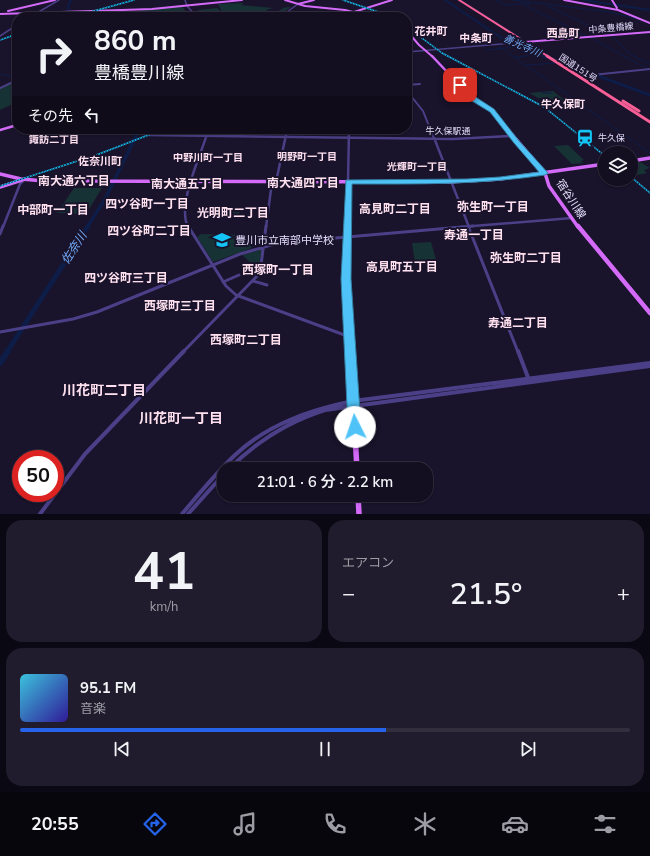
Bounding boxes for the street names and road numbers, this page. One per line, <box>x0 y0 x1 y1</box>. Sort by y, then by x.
street label: 中条豊橋線 <box>588 20 635 36</box>
street label: 国道151号 <box>557 51 599 85</box>
street label: 牛久保駅通 <box>425 125 471 137</box>
street label: 宿谷川線 <box>553 176 589 222</box>

